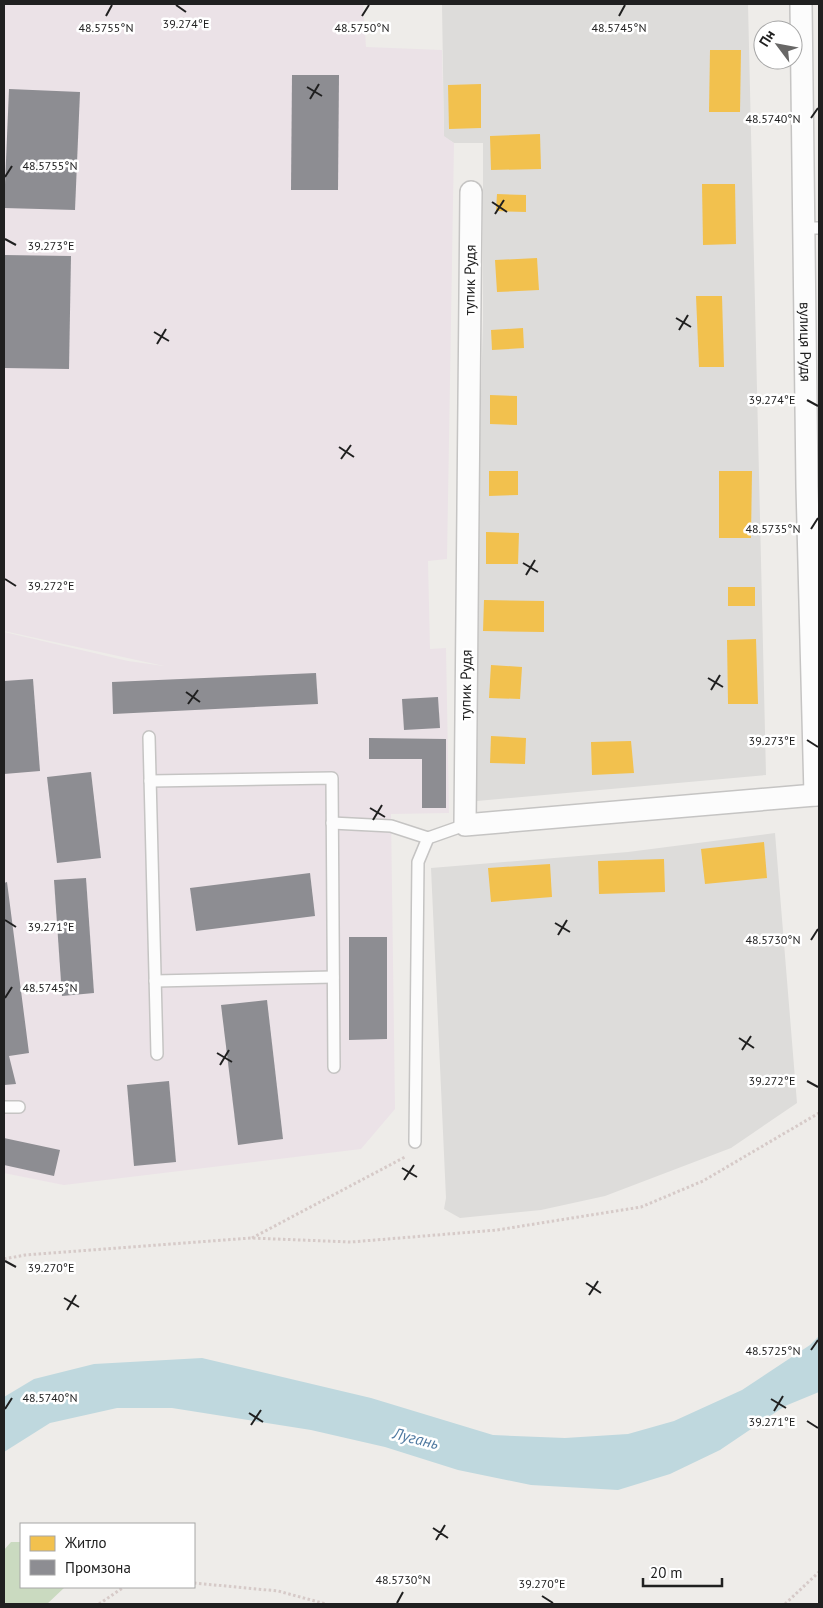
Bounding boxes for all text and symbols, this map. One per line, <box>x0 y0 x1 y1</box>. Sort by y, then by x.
text: 39.274°E <box>163 16 209 31</box>
text: 48.5755°N <box>79 20 133 35</box>
text: 48.5750°N <box>335 20 389 35</box>
text: 48.5745°N <box>592 20 646 35</box>
north arrow <box>753 20 803 70</box>
text: Пн <box>755 26 779 50</box>
text: 48.5740°N <box>746 111 800 126</box>
text: 48.5755°N <box>23 158 77 173</box>
text: 39.273°E <box>28 238 74 253</box>
street label: тупик Рудя <box>459 244 480 316</box>
street label: вулиця Рудя <box>796 302 816 382</box>
text: 39.274°E <box>749 392 795 407</box>
text: 48.5735°N <box>746 521 800 536</box>
text: 39.272°E <box>28 578 74 593</box>
street label: тупик Рудя <box>455 649 476 721</box>
text: 39.273°E <box>749 733 795 748</box>
text: 39.271°E <box>28 919 74 934</box>
text: 48.5730°N <box>746 932 800 947</box>
text: 48.5745°N <box>23 980 77 995</box>
text: 39.272°E <box>749 1073 795 1088</box>
text: 39.270°E <box>28 1260 74 1275</box>
text: 48.5725°N <box>746 1343 800 1358</box>
text: 48.5740°N <box>23 1390 77 1405</box>
text: 39.271°E <box>749 1414 795 1429</box>
water label: Лугань <box>390 1422 441 1453</box>
legend <box>20 1523 195 1588</box>
text: Житло <box>64 1533 107 1552</box>
scale bar <box>643 1556 722 1588</box>
text: Промзона <box>65 1558 131 1577</box>
text: 20 m <box>650 1563 683 1582</box>
text: 48.5730°N <box>376 1572 430 1587</box>
text: 39.270°E <box>519 1576 565 1591</box>

